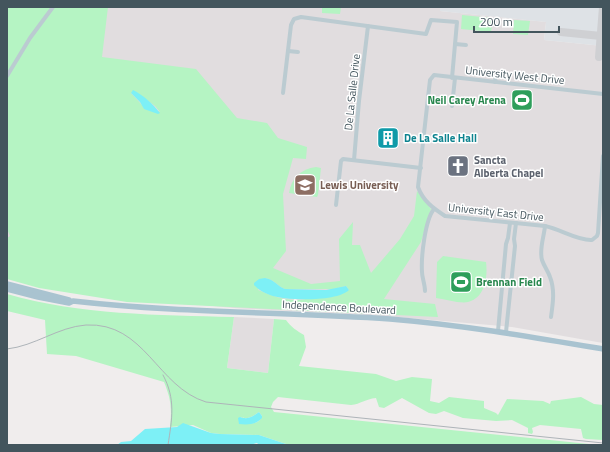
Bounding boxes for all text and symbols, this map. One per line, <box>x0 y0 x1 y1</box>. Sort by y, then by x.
scale bar <box>474 8 559 34</box>
text: 200 m <box>480 12 513 31</box>
street label: De La Salle Drive <box>340 53 364 131</box>
street label: University West Drive <box>465 62 566 88</box>
sports icon: Neil Carey Arena <box>509 87 535 113</box>
place label: Neil Carey Arena <box>427 92 506 108</box>
building icon: De La Salle Hall <box>375 125 401 151</box>
place label: De La Salle Hall <box>404 130 477 146</box>
place label: Sancta Alberta Chapel <box>474 152 544 181</box>
church icon: Sancta Alberta Chapel <box>445 153 471 179</box>
school or university icon: Lewis University <box>292 172 318 198</box>
place label: Lewis University <box>320 177 399 193</box>
street label: University East Drive <box>447 199 545 225</box>
sports icon: Brennan Field <box>448 269 474 295</box>
place label: Brennan Field <box>476 274 542 290</box>
street label: Independence Boulevard <box>282 296 396 318</box>

